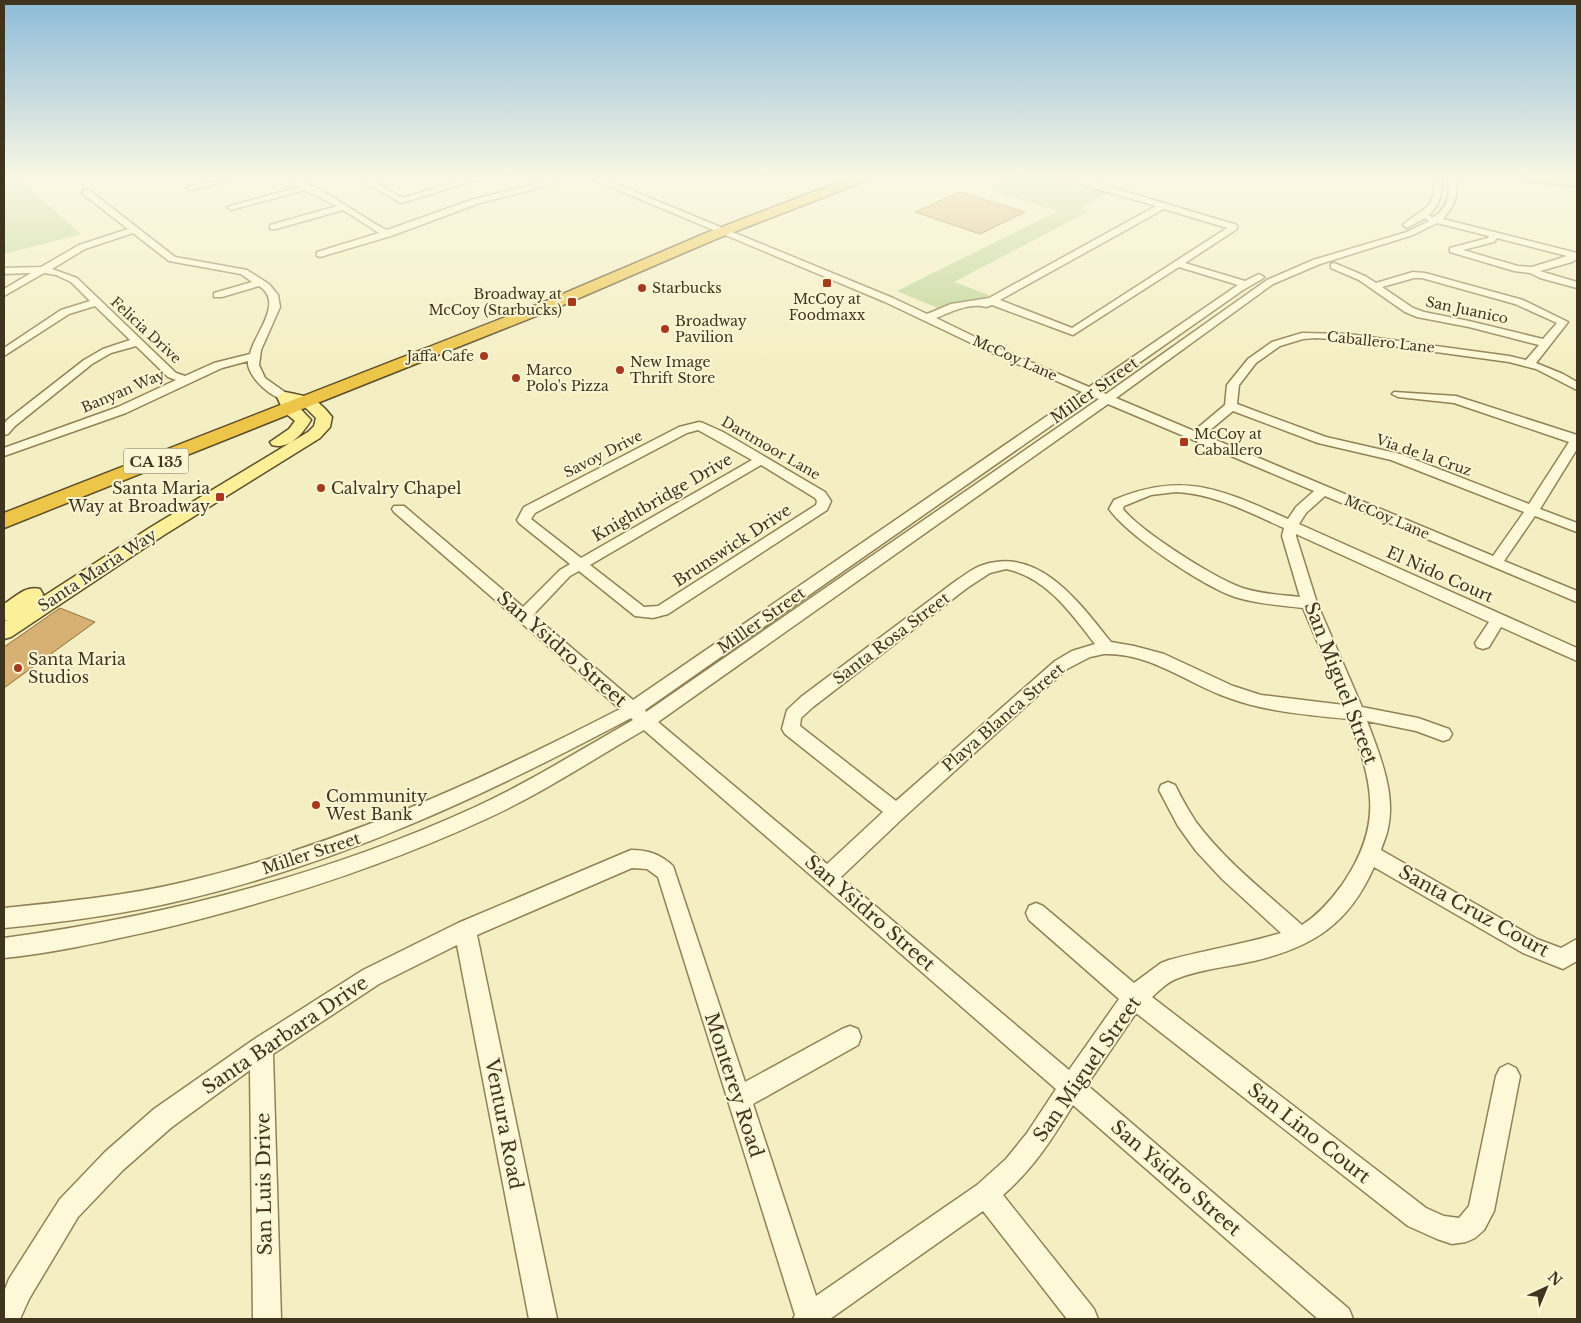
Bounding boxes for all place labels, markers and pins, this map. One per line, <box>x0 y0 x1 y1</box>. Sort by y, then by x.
marker: McCoy at Foodmaxx <box>821 277 833 289</box>
place label: Starbucks <box>652 279 722 297</box>
marker: Starbucks <box>636 282 648 294</box>
place label: Broadway at McCoy (Starbucks) <box>428 285 563 319</box>
place label: McCoy at Foodmaxx <box>789 290 866 324</box>
marker: Broadway at McCoy (Starbucks) <box>566 296 578 308</box>
place label: Broadway Pavilion <box>675 312 747 346</box>
marker: Broadway Pavilion <box>659 323 671 335</box>
place label: Jaffa Cafe <box>405 347 474 365</box>
marker: Jaffa Cafe <box>478 350 490 362</box>
place label: New Image Thrift Store <box>630 353 715 387</box>
place label: Marco Polo's Pizza <box>526 361 609 395</box>
marker: New Image Thrift Store <box>614 364 626 376</box>
marker: Marco Polo's Pizza <box>510 372 522 384</box>
place label: McCoy at Caballero <box>1194 425 1263 459</box>
marker: McCoy at Caballero <box>1178 436 1190 448</box>
place label: Santa Maria Way at Broadway <box>67 478 211 516</box>
place label: Calvalry Chapel <box>331 478 461 498</box>
marker: Calvalry Chapel <box>315 482 327 494</box>
marker: Santa Maria Way at Broadway <box>214 491 226 503</box>
place label: Santa Maria Studios <box>28 649 126 687</box>
marker: Santa Maria Studios <box>12 662 24 674</box>
place label: Community West Bank <box>325 786 428 824</box>
marker: Community West Bank <box>310 799 322 811</box>

